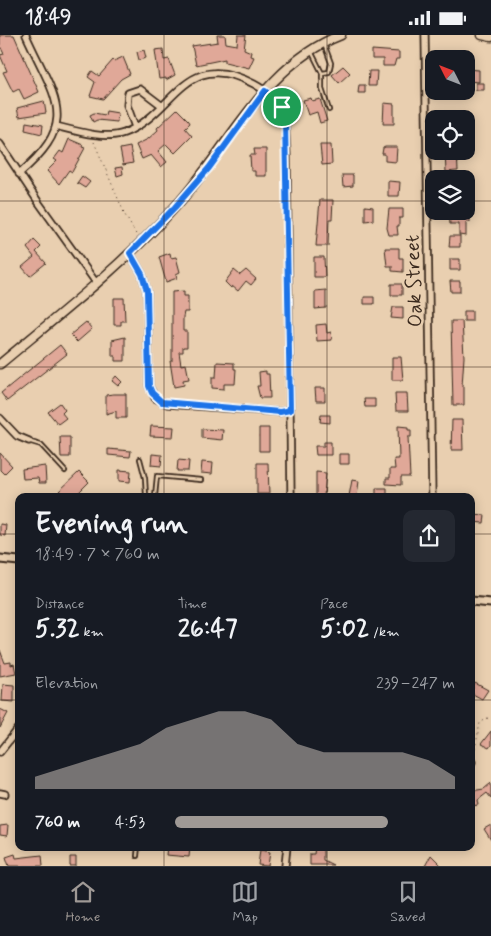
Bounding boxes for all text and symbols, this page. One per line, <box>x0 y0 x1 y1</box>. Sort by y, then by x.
text: 18:49 <box>25 5 71 30</box>
north arrow <box>425 50 475 100</box>
map controls <box>425 50 475 220</box>
pin <box>261 86 303 128</box>
icon: arrive <box>268 93 296 121</box>
button: locate <box>425 110 475 160</box>
button: layers <box>425 170 475 220</box>
street label: Oak Street <box>399 234 430 328</box>
text: Evening run <box>35 506 188 543</box>
button: share <box>403 510 455 562</box>
text: 18:49 · 7 × 760 m <box>35 544 160 565</box>
text: Distance <box>35 595 84 613</box>
text: Time <box>178 595 207 613</box>
text: Pace <box>320 595 348 613</box>
text: 5.32 <box>35 613 80 646</box>
text: 26:47 <box>178 613 238 646</box>
text: 5:02 <box>320 613 369 646</box>
text: km <box>80 623 104 641</box>
text: /km <box>369 623 400 641</box>
text: Elevation <box>35 673 98 694</box>
text: 239–247 m <box>376 673 455 694</box>
text: 760 m <box>35 812 80 833</box>
text: 4:53 <box>115 812 145 833</box>
tab: Home <box>65 878 100 926</box>
tab: Map <box>231 878 259 926</box>
tab: Saved <box>390 878 426 926</box>

